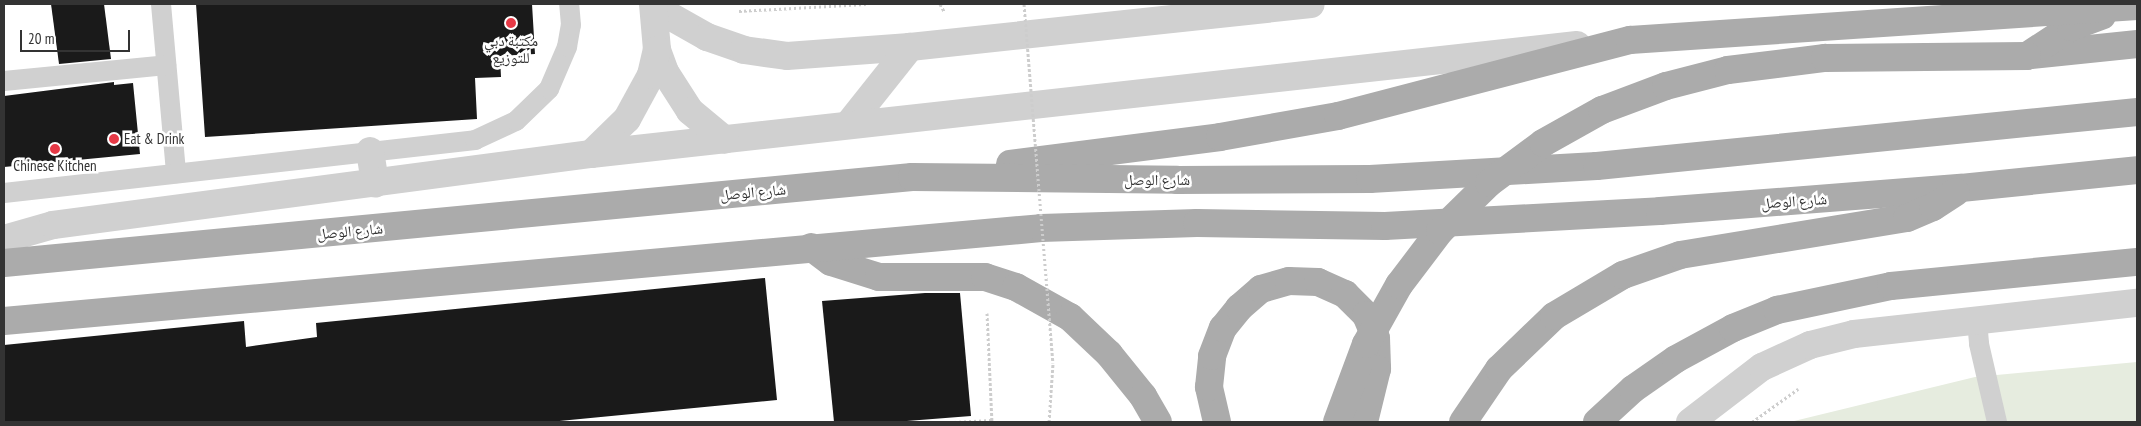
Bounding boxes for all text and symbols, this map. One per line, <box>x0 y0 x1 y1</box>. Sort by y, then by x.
marker: مكتبة دبي للتوزيع <box>505 17 517 29</box>
scale bar <box>22 20 132 52</box>
text: 20 m <box>28 29 54 48</box>
place label: مكتبة دبي للتوزيع <box>484 31 538 66</box>
place label: Eat & Drink <box>124 130 184 148</box>
marker: Eat & Drink <box>108 133 120 145</box>
marker: Chinese Kitchen <box>49 143 61 155</box>
place label: Chinese Kitchen <box>13 157 97 175</box>
street label: شارع الوصل <box>1124 171 1190 189</box>
street label: شارع الوصل <box>719 180 787 204</box>
street label: شارع الوصل <box>1760 190 1828 212</box>
street label: شارع الوصل <box>316 219 384 243</box>

